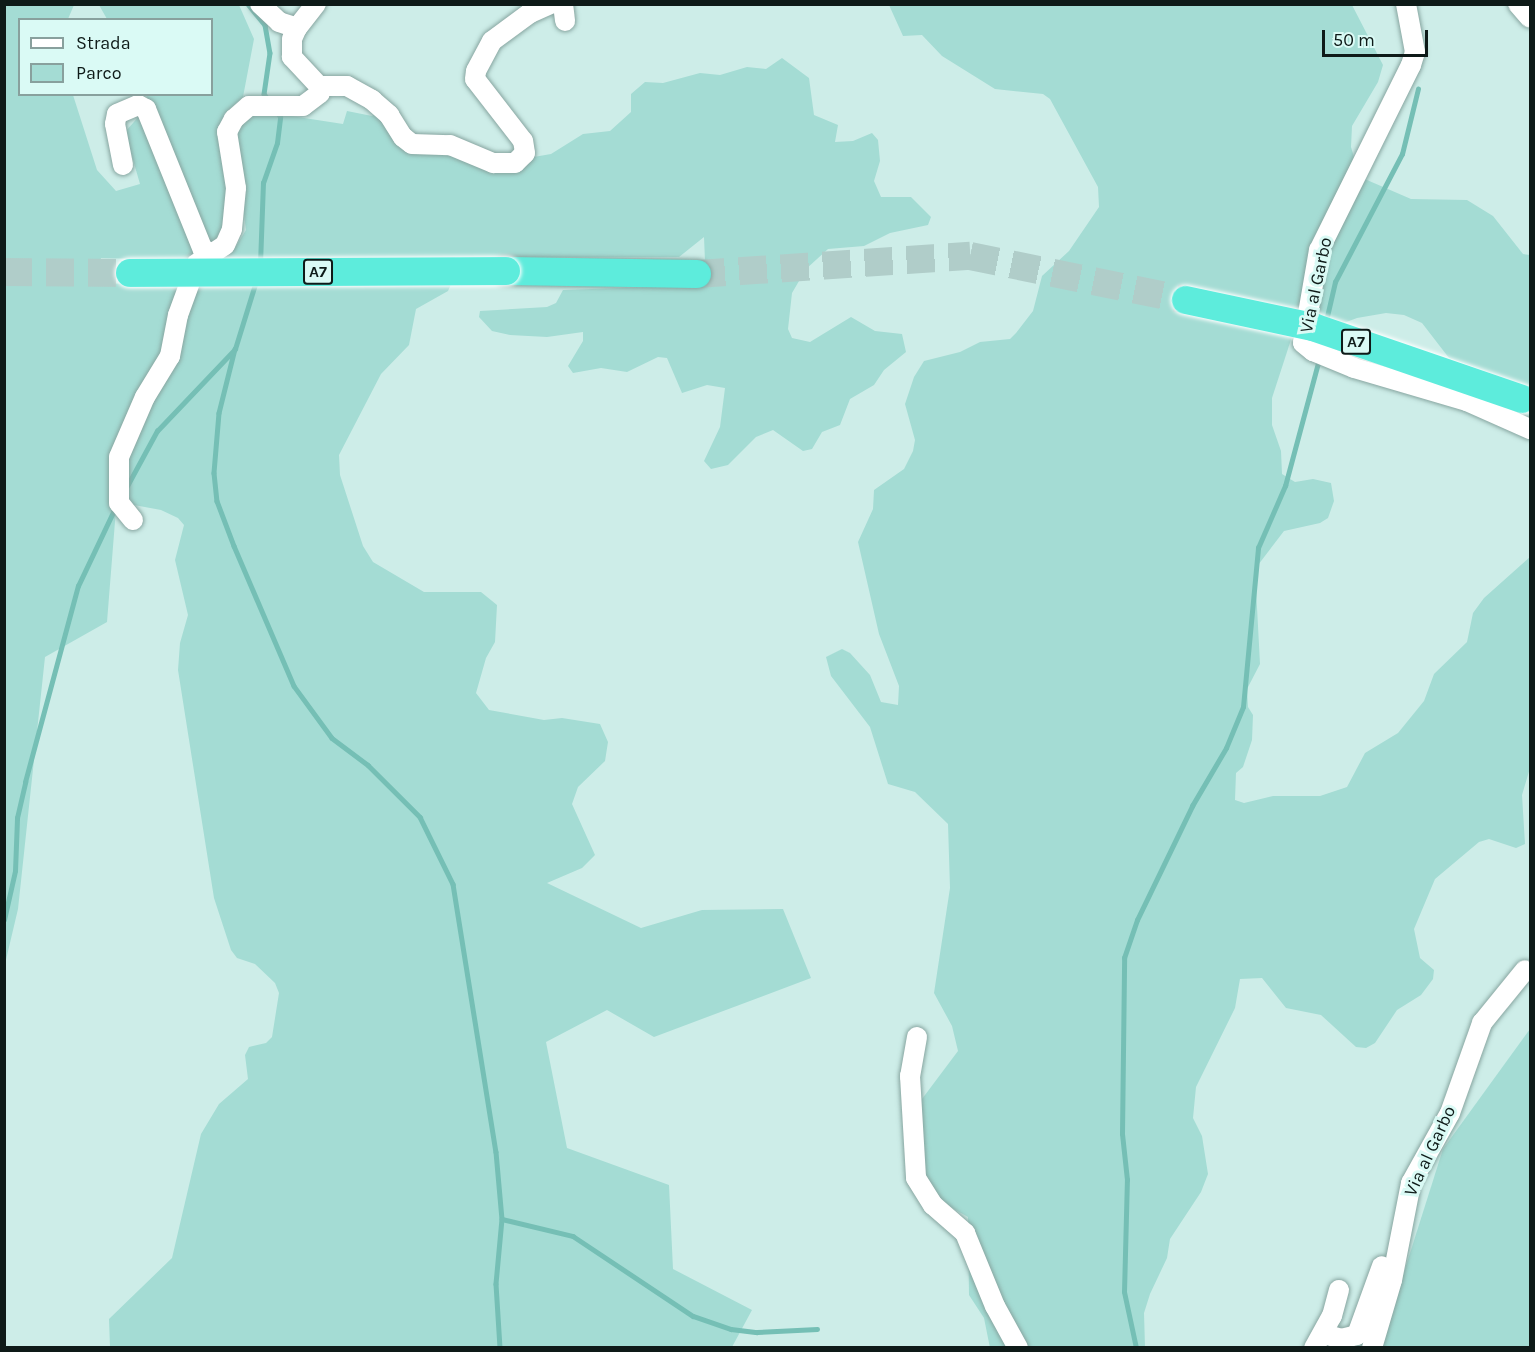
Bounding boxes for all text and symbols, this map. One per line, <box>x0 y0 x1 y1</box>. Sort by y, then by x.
legend <box>18 18 213 96</box>
scale bar <box>1325 18 1432 56</box>
text: 50 m <box>1333 29 1375 51</box>
text: Strada <box>76 32 131 54</box>
text: Parco <box>76 62 122 84</box>
street label: Via al Garbo <box>1295 235 1337 335</box>
road number: A7 <box>303 259 333 285</box>
road number: A7 <box>1341 329 1371 355</box>
street label: Via al Garbo <box>1400 1102 1460 1200</box>

